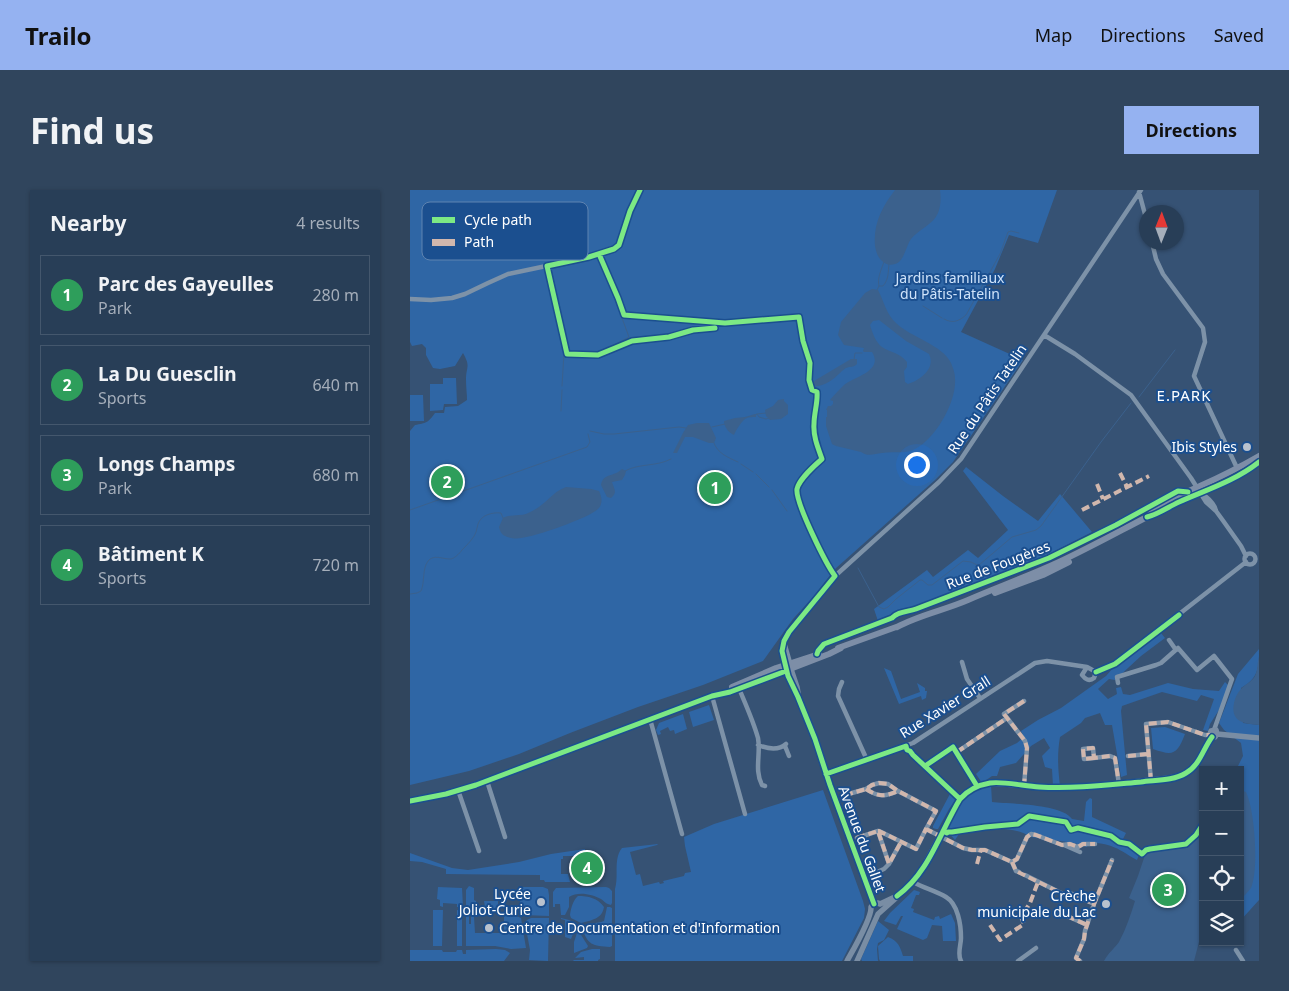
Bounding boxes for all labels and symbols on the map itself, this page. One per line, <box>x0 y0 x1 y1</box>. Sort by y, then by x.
legend <box>422 202 588 260</box>
north arrow <box>1139 205 1184 250</box>
text: Cycle path <box>464 210 532 229</box>
text: Path <box>464 232 494 251</box>
park label: Jardins familiaux du Pâtis-Tatelin <box>894 268 1005 303</box>
street label: Rue du Pâtis Tatelin <box>943 340 1030 457</box>
district label: E.PARK <box>1157 385 1211 405</box>
place label: Ibis Styles <box>1172 437 1237 456</box>
marker: Ibis Styles <box>1241 441 1253 453</box>
your location <box>904 452 930 478</box>
pin: 2 <box>431 463 463 501</box>
pin: 1 <box>699 469 731 507</box>
street label: Rue de Fougères <box>943 536 1053 593</box>
street label: Rue Xavier Grall <box>896 671 994 742</box>
street label: Avenue du Gallet <box>834 783 891 895</box>
pin: 4 <box>571 849 603 887</box>
pin: 3 <box>1152 871 1184 909</box>
place label: Lycée Joliot-Curie <box>457 884 531 919</box>
place label: Crèche municipale du Lac <box>977 886 1096 921</box>
marker: Lycée Joliot-Curie <box>535 896 547 908</box>
marker: Crèche municipale du Lac <box>1100 898 1112 910</box>
place label: Centre de Documentation et d'Information <box>499 918 780 937</box>
marker: Centre de Documentation et d'Information <box>483 922 495 934</box>

